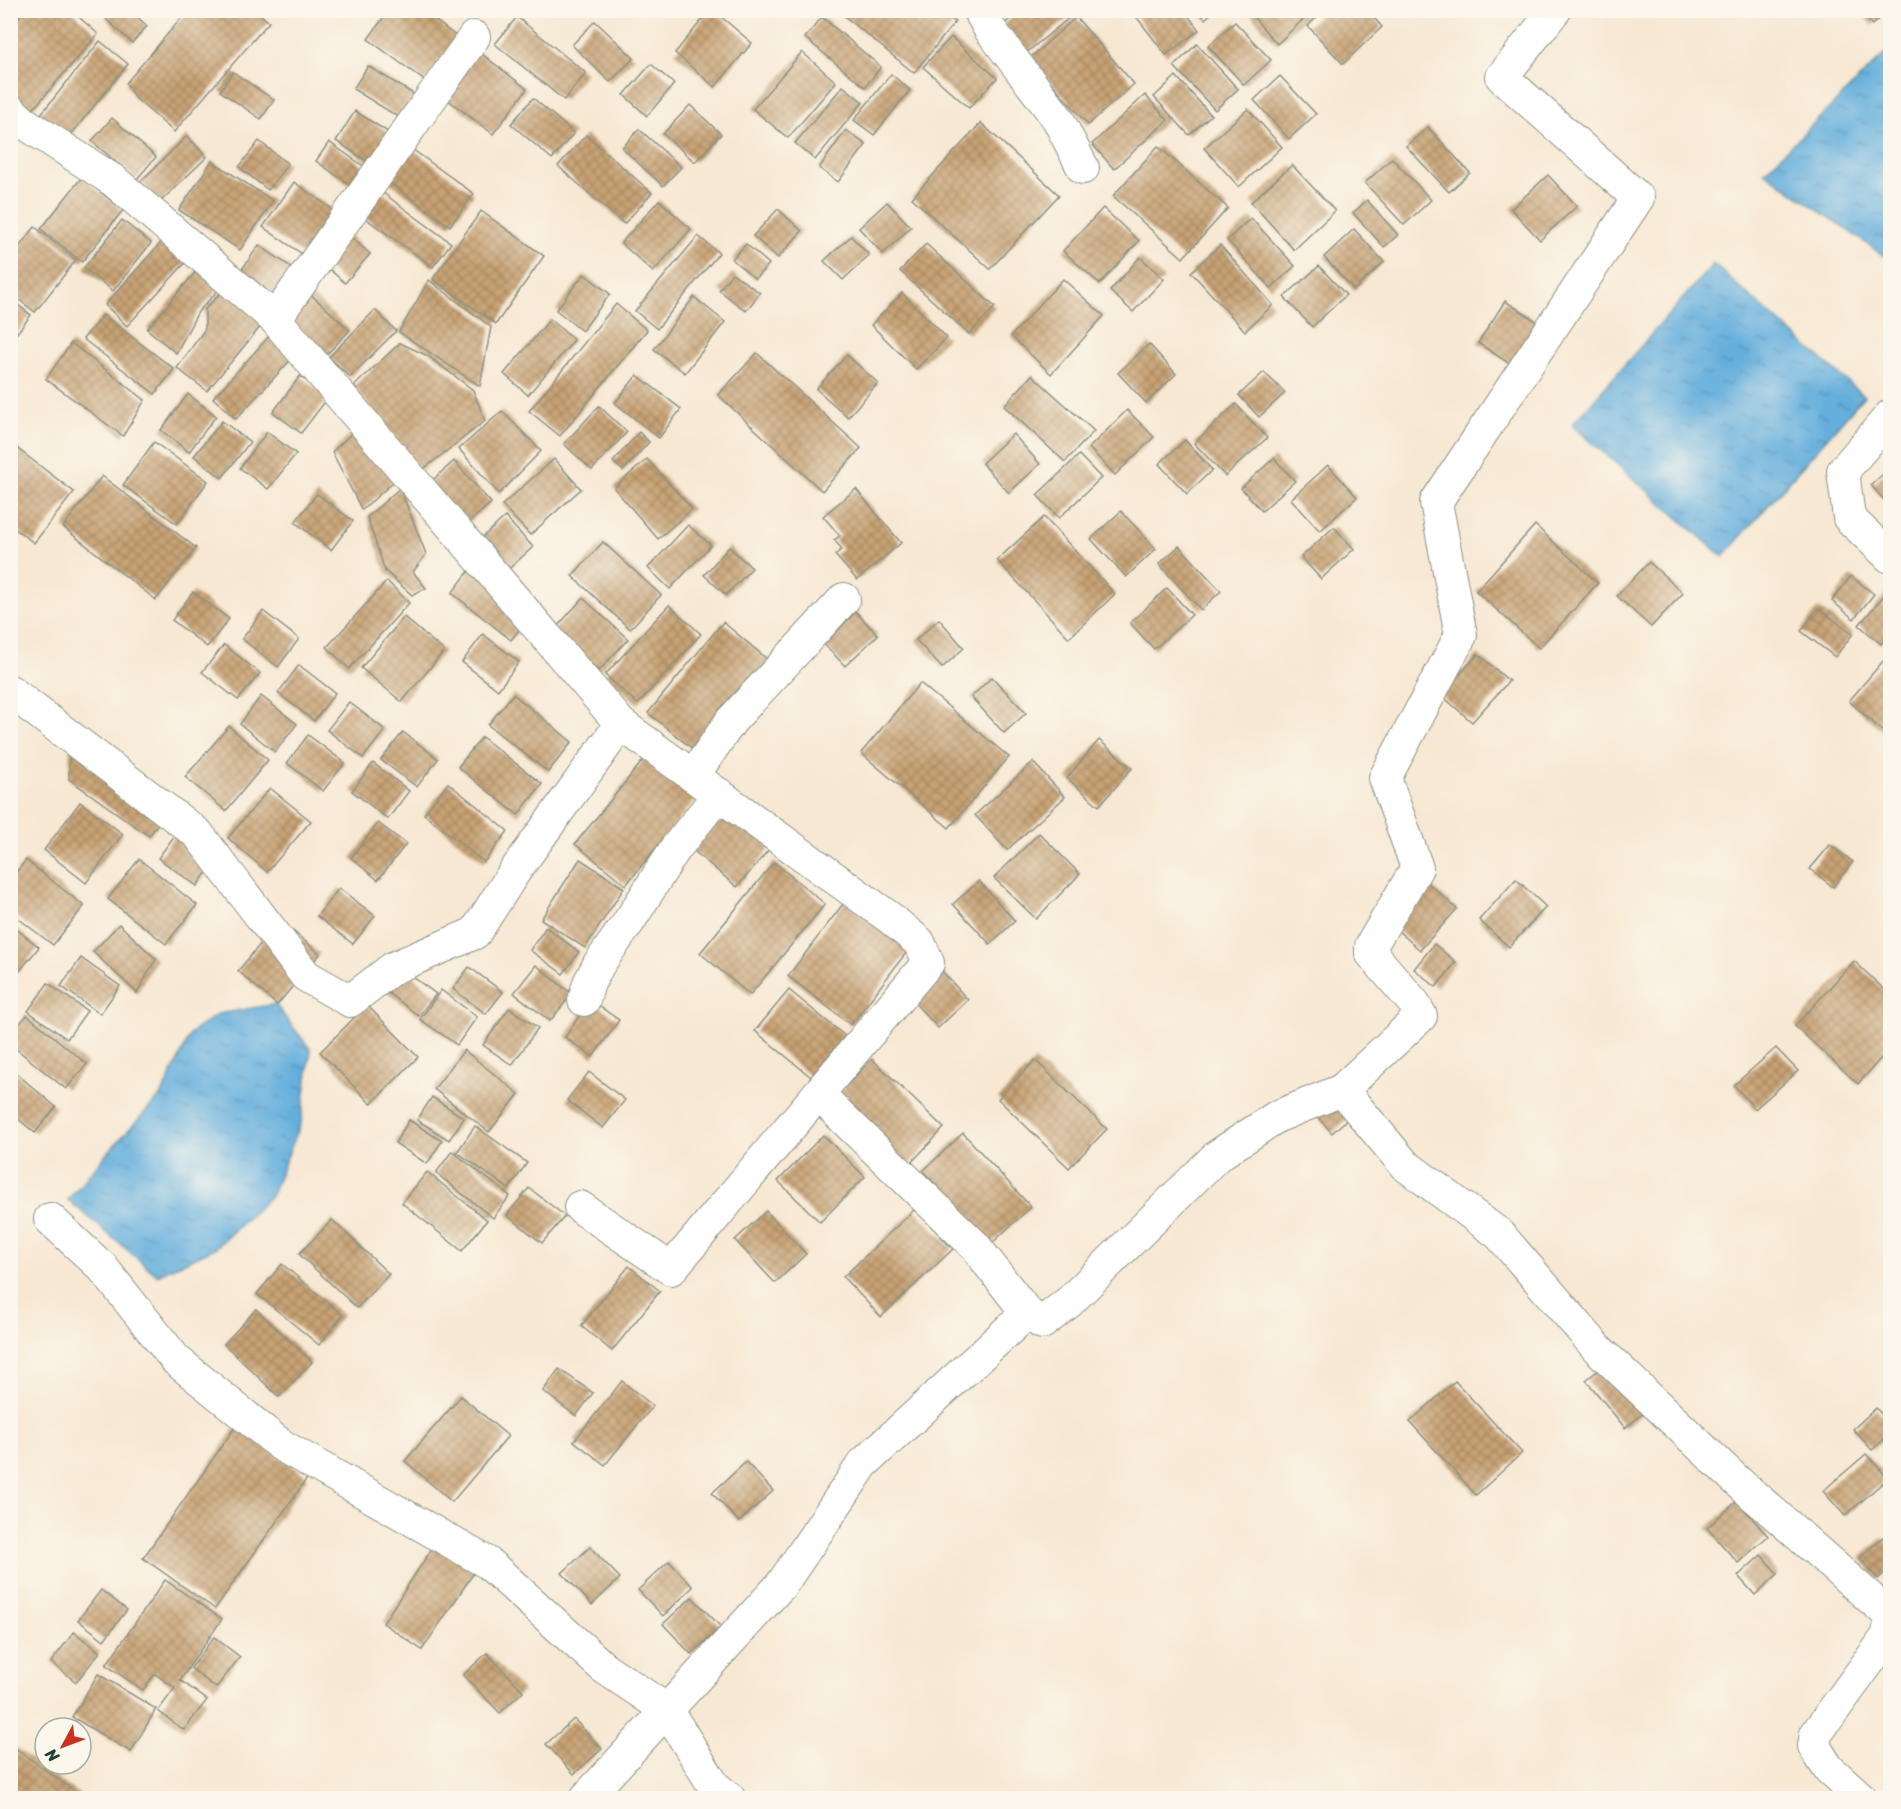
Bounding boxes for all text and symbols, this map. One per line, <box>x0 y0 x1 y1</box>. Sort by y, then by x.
north arrow <box>33 1716 93 1776</box>
text: N <box>37 1741 67 1770</box>

